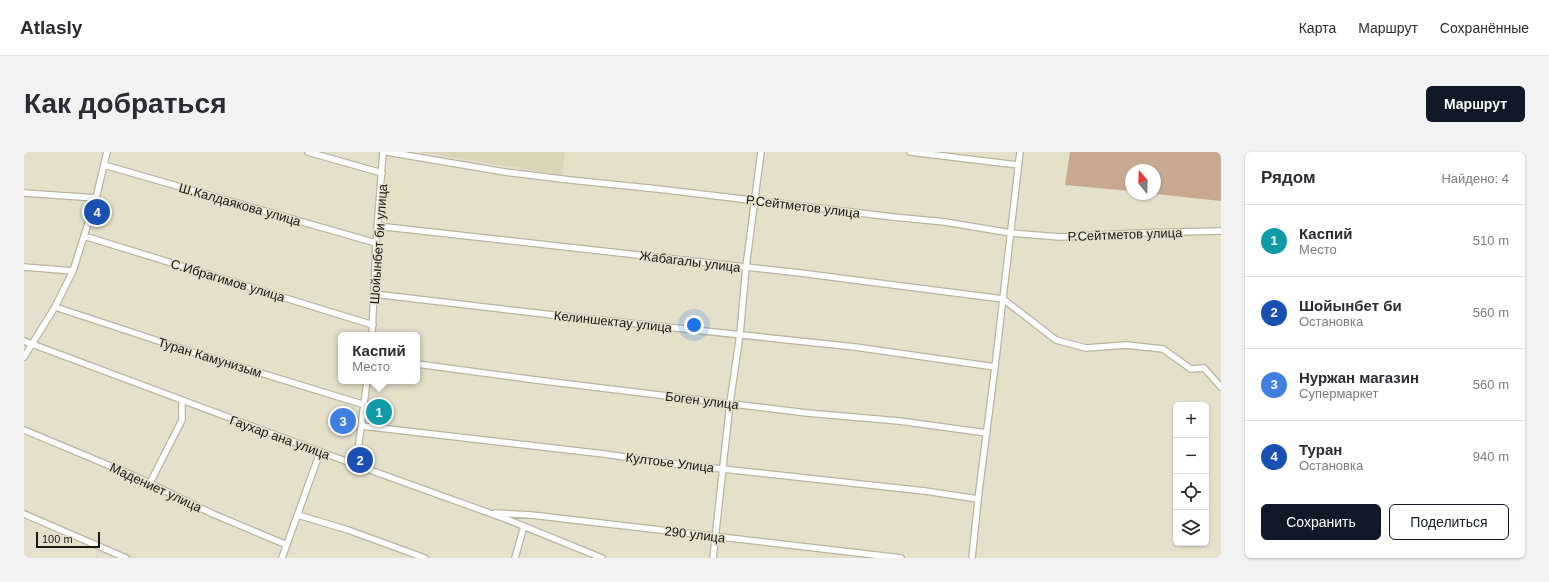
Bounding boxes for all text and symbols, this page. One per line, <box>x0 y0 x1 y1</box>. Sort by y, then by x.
text: Atlasly <box>20 17 82 38</box>
text: Карта <box>1299 20 1336 36</box>
text: Маршрут <box>1358 20 1418 36</box>
text: Сохранённые <box>1440 20 1529 36</box>
button: Маршрут <box>1426 86 1525 122</box>
text: Как добраться <box>24 88 226 119</box>
north arrow <box>1125 164 1161 200</box>
text: Рядом <box>1261 168 1316 187</box>
text: Найдено: 4 <box>1441 171 1509 186</box>
street label: Ш.Калдаякова улица <box>177 180 303 229</box>
street label: Шойынбет би улица <box>367 183 390 305</box>
street label: Р.Сейтметов улица <box>745 192 862 221</box>
pin: 4 <box>84 197 110 227</box>
street label: Р.Сейтметов улица <box>1067 225 1183 244</box>
text: Каспий <box>1299 225 1353 242</box>
text: 1 <box>1270 233 1278 248</box>
text: 510 m <box>1473 233 1509 248</box>
text: Место <box>1299 242 1337 257</box>
street label: Жабагалы улица <box>639 248 742 275</box>
street label: С.Ибрагимов улица <box>169 256 288 305</box>
text: Шойынбет би <box>1299 297 1402 314</box>
text: 2 <box>1270 305 1278 320</box>
text: 560 m <box>1473 305 1509 320</box>
street label: Келиншектау улица <box>553 308 673 335</box>
text: Остановка <box>1299 314 1363 329</box>
your location <box>684 315 704 335</box>
popup <box>338 332 420 384</box>
street label: Туран Камунизым <box>156 335 264 380</box>
text: Каспий <box>352 342 406 359</box>
text: Место <box>352 359 390 374</box>
text: Нуржан магазин <box>1299 369 1419 386</box>
text: 3 <box>1270 377 1278 392</box>
text: 560 m <box>1473 377 1509 392</box>
text: Супермаркет <box>1299 386 1378 401</box>
street label: Боген улица <box>664 389 740 413</box>
pin: 1 <box>366 397 392 427</box>
map controls <box>1173 402 1209 546</box>
button: + <box>1173 402 1209 438</box>
pin: 3 <box>330 406 356 436</box>
street label: Гаухар ана улица <box>228 412 333 463</box>
button: − <box>1173 438 1209 474</box>
text: Туран <box>1299 441 1342 458</box>
pin: 2 <box>347 445 373 475</box>
text: 4 <box>1270 449 1278 464</box>
text: 940 m <box>1473 449 1509 464</box>
street label: Култоье Улица <box>625 450 716 475</box>
text: Остановка <box>1299 458 1363 473</box>
street label: Мадениет улица <box>107 460 205 516</box>
button: locate <box>1173 474 1209 510</box>
button: Сохранить <box>1261 504 1381 540</box>
button: Поделиться <box>1389 504 1509 540</box>
button: layers <box>1173 510 1209 546</box>
street label: 290 улица <box>664 523 727 546</box>
scale bar <box>36 530 100 549</box>
text: 100 m <box>42 533 73 545</box>

